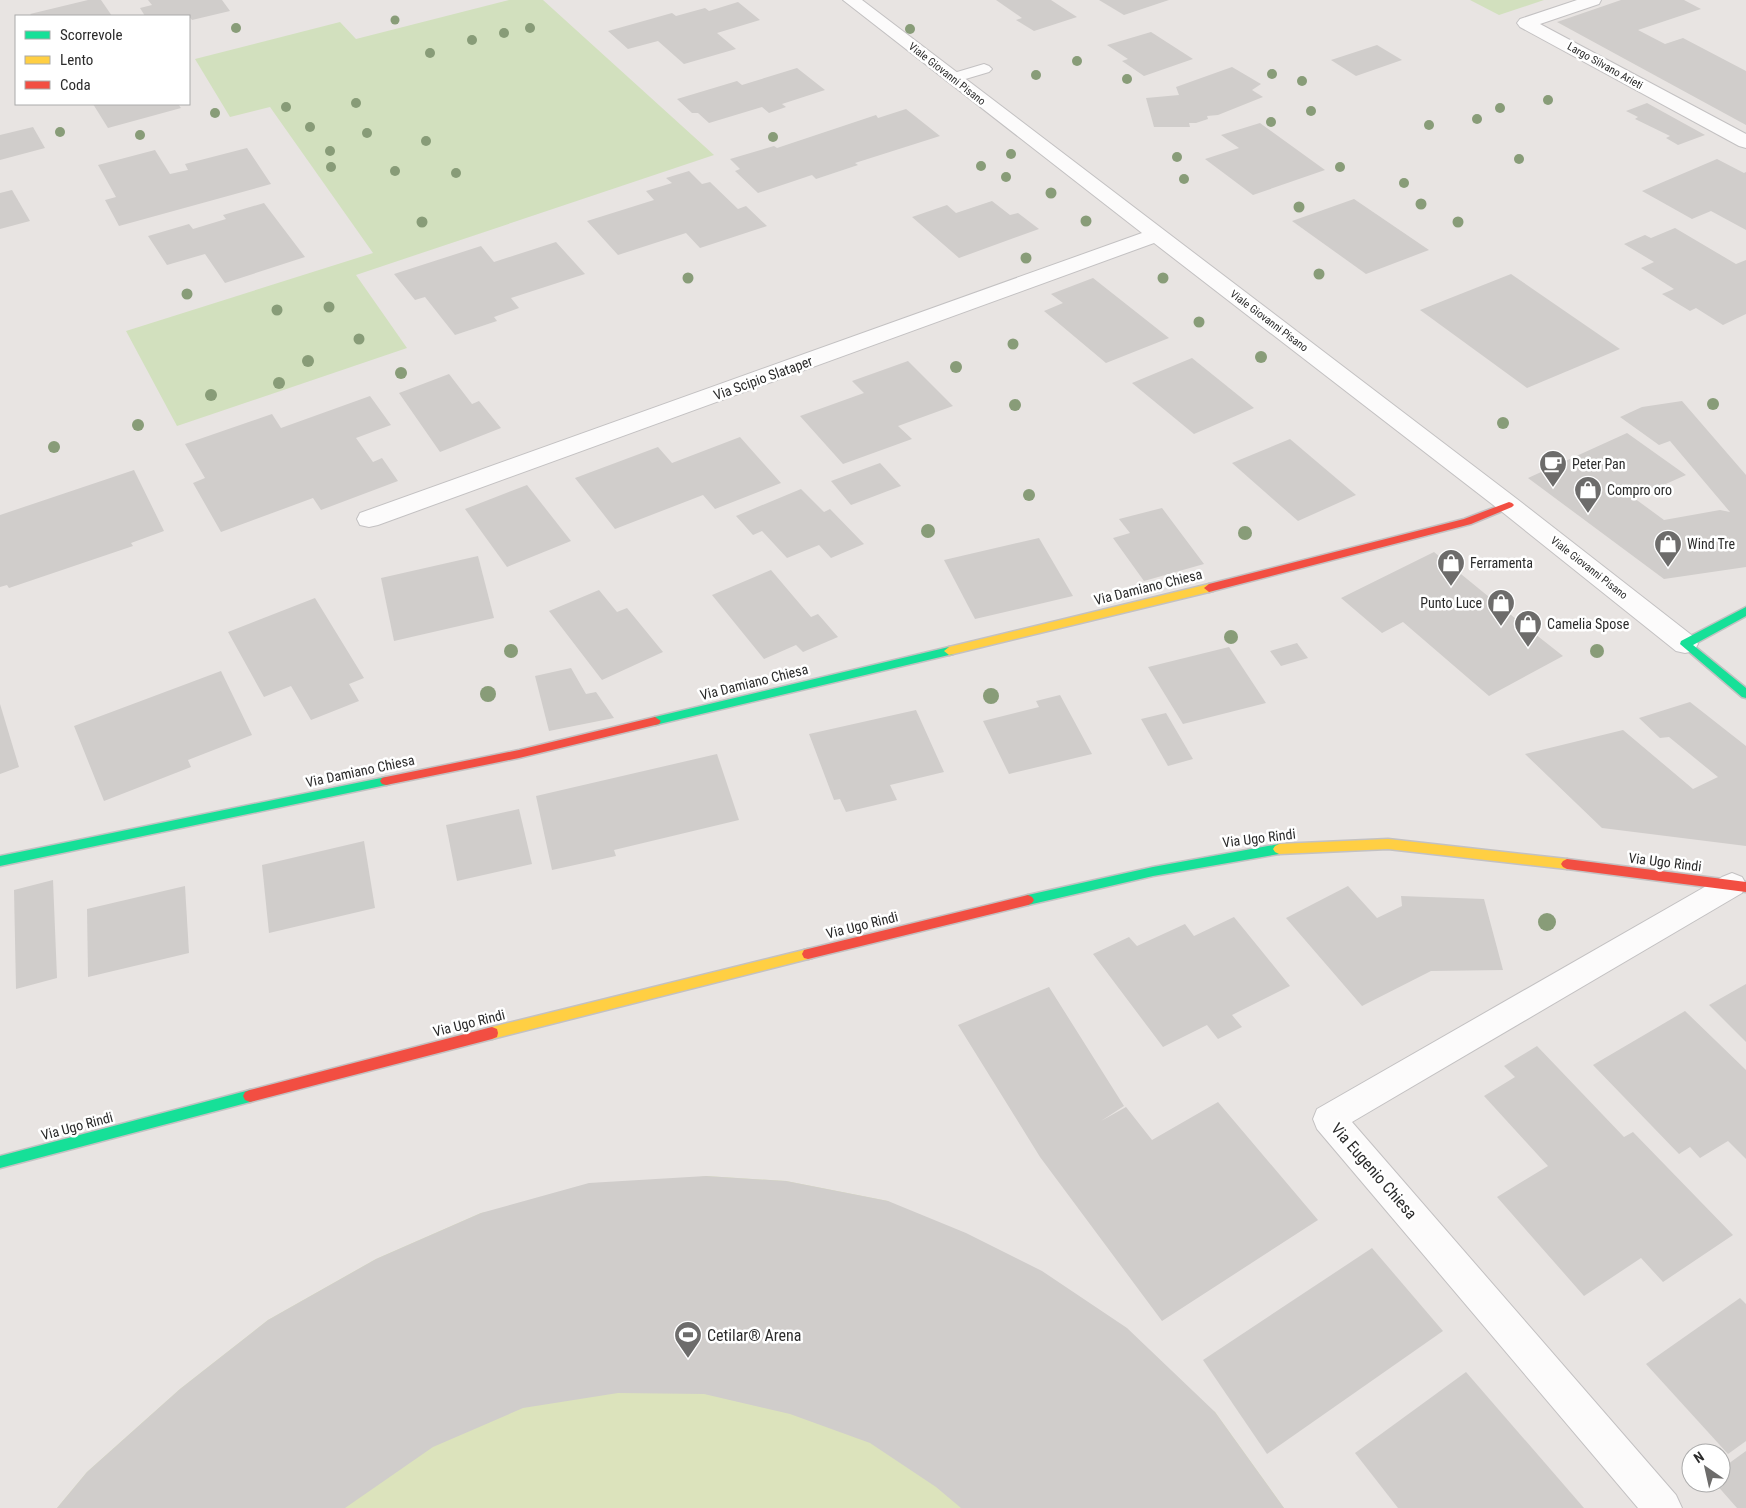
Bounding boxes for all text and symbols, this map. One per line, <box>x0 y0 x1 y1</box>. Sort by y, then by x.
legend <box>15 15 190 105</box>
text: Scorrevole <box>60 26 122 44</box>
street label: Viale Giovanni Pisano <box>906 40 988 108</box>
street label: Largo Silvano Arieti <box>1565 40 1645 92</box>
text: Lento <box>60 51 93 69</box>
text: Coda <box>60 76 91 94</box>
street label: Viale Giovanni Pisano <box>1228 288 1311 355</box>
street label: Via Scipio Slataper <box>711 353 815 403</box>
cafe icon: Peter Pan <box>1538 449 1568 488</box>
place label: Peter Pan <box>1572 456 1626 472</box>
shop icon: Compro oro <box>1573 475 1603 514</box>
place label: Compro oro <box>1607 482 1672 498</box>
shop icon: Wind Tre <box>1653 529 1683 568</box>
street label: Viale Giovanni Pisano <box>1548 534 1630 602</box>
place label: Wind Tre <box>1687 536 1735 552</box>
shop icon: Ferramenta <box>1436 548 1466 587</box>
place label: Ferramenta <box>1470 555 1533 571</box>
street label: Via Damiano Chiesa <box>1092 566 1204 608</box>
shop icon: Punto Luce <box>1486 588 1516 627</box>
place label: Punto Luce <box>1420 595 1482 611</box>
shop icon: Camelia Spose <box>1513 609 1543 648</box>
place label: Camelia Spose <box>1547 616 1630 632</box>
street label: Via Damiano Chiesa <box>698 661 810 703</box>
street label: Via Damiano Chiesa <box>304 752 416 790</box>
street label: Via Ugo Rindi <box>1222 826 1296 850</box>
street label: Via Ugo Rindi <box>1628 850 1702 874</box>
street label: Via Ugo Rindi <box>824 908 900 942</box>
street label: Via Ugo Rindi <box>431 1006 507 1040</box>
street label: Via Ugo Rindi <box>39 1109 115 1143</box>
street label: Via Eugenio Chiesa <box>1327 1119 1421 1223</box>
sports icon: Cetilar® Arena <box>673 1320 703 1359</box>
place label: Cetilar® Arena <box>707 1326 801 1345</box>
north arrow <box>1681 1443 1731 1493</box>
text: N <box>1691 1448 1707 1466</box>

